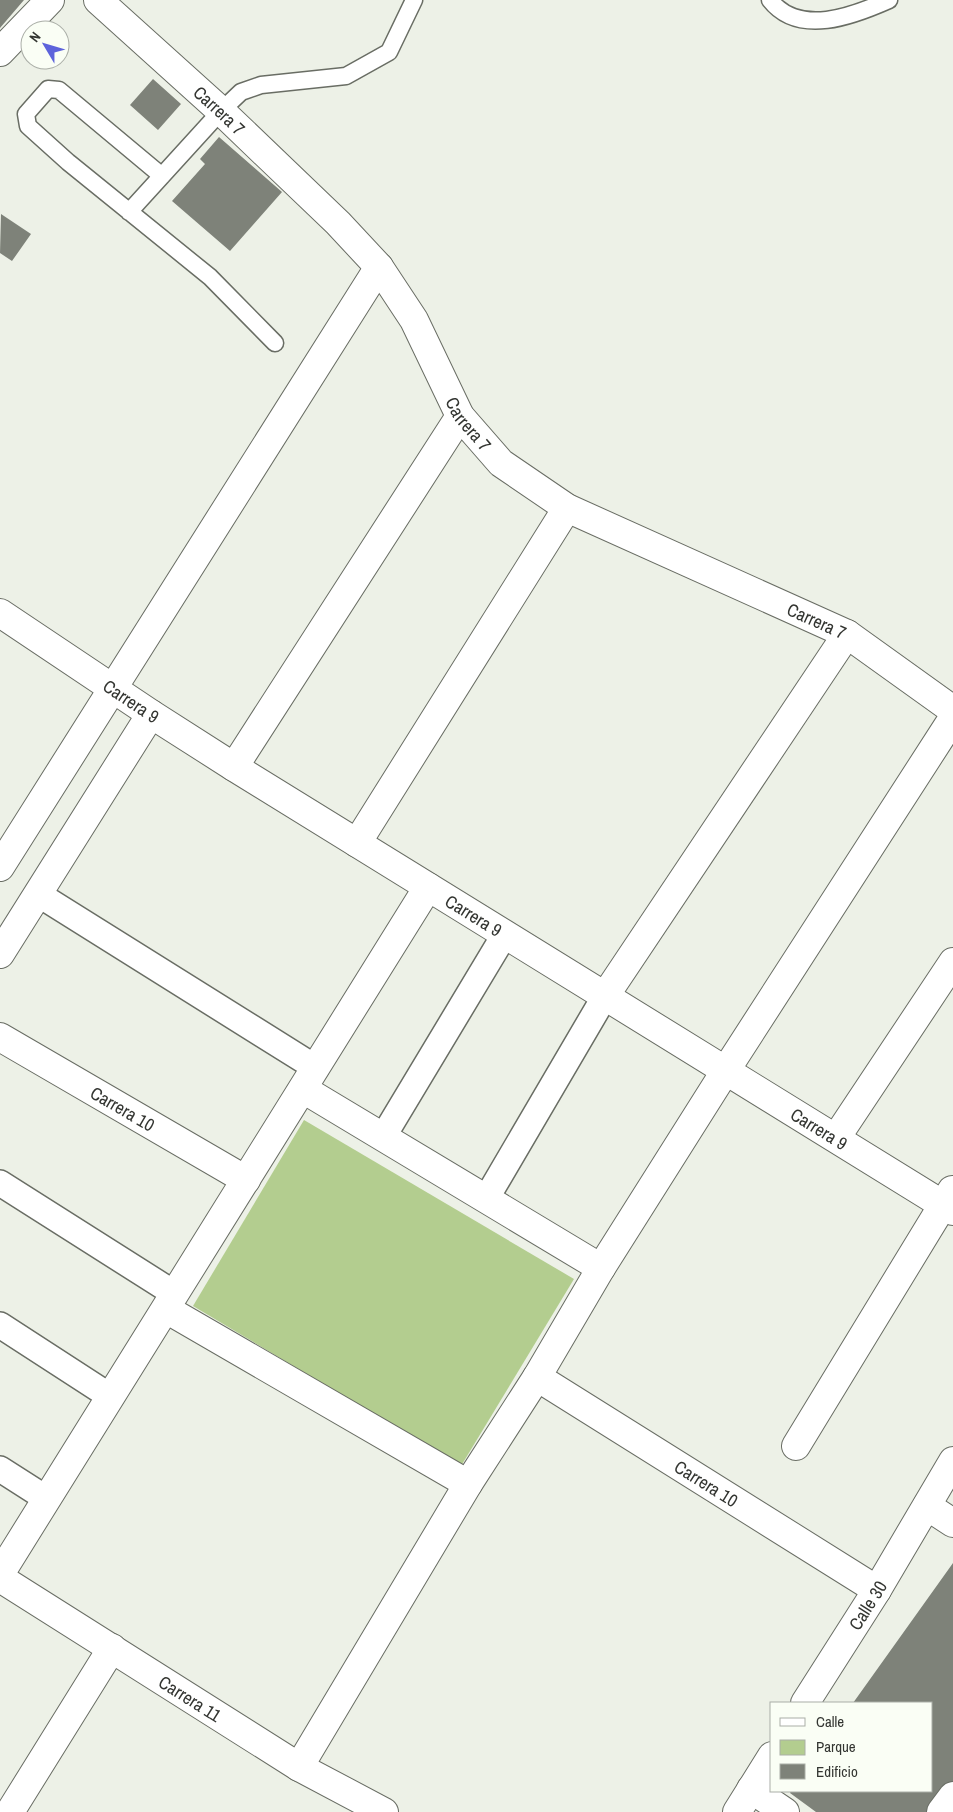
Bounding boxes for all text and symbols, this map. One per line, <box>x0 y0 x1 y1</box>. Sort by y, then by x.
north arrow <box>20 20 70 70</box>
text: N <box>25 28 44 46</box>
street label: Carrera 7 <box>188 80 251 140</box>
street label: Carrera 7 <box>440 393 497 456</box>
street label: Carrera 7 <box>783 596 850 645</box>
street label: Carrera 9 <box>98 673 164 729</box>
street label: Carrera 9 <box>441 888 507 942</box>
street label: Carrera 10 <box>86 1080 160 1137</box>
street label: Carrera 9 <box>786 1101 852 1155</box>
street label: Carrera 10 <box>670 1454 743 1513</box>
street label: Calle 30 <box>842 1576 892 1635</box>
street label: Carrera 11 <box>154 1669 227 1728</box>
legend <box>770 1702 933 1792</box>
text: Calle <box>816 1711 844 1732</box>
text: Parque <box>816 1736 856 1757</box>
text: Edificio <box>816 1761 858 1782</box>

